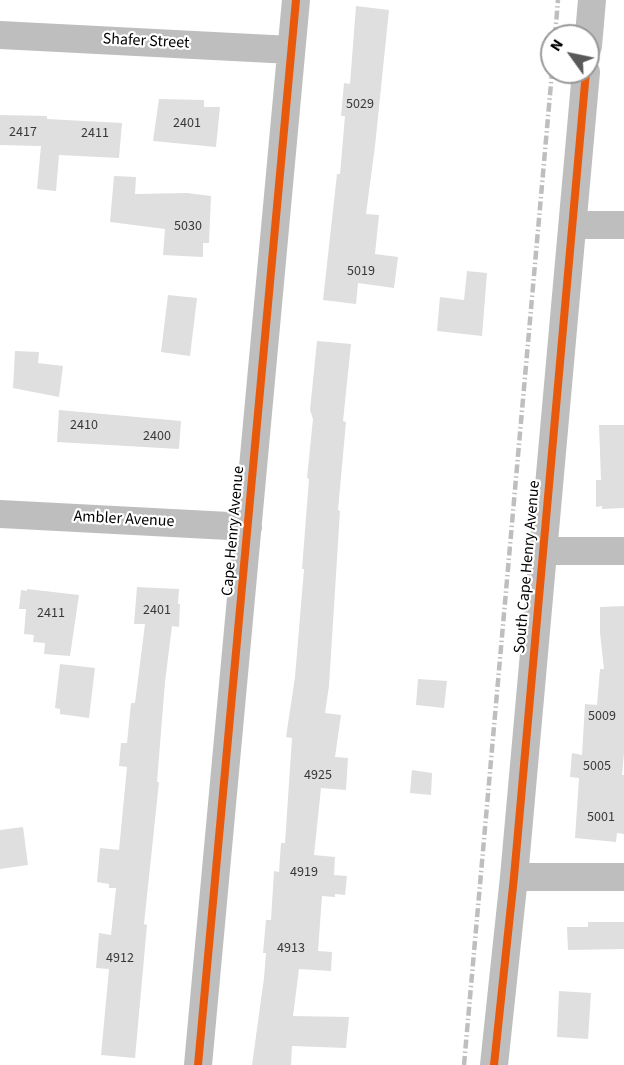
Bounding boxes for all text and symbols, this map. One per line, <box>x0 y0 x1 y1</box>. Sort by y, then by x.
north arrow <box>540 24 600 84</box>
street label: Shafer Street <box>102 30 190 54</box>
text: N <box>544 35 569 56</box>
house number: 5029 <box>346 97 374 113</box>
house number: 2401 <box>173 116 201 132</box>
house number: 2417 <box>9 125 37 141</box>
house number: 2411 <box>81 126 109 142</box>
house number: 5030 <box>174 219 202 235</box>
house number: 5019 <box>347 264 375 280</box>
house number: 2410 <box>70 418 98 434</box>
house number: 2400 <box>143 429 171 445</box>
street label: Cape Henry Avenue <box>219 465 249 597</box>
street label: South Cape Henry Avenue <box>511 480 545 654</box>
street label: Ambler Avenue <box>73 508 175 532</box>
house number: 2401 <box>143 603 171 619</box>
house number: 2411 <box>37 606 65 622</box>
house number: 5009 <box>588 709 616 725</box>
house number: 5005 <box>583 759 611 775</box>
house number: 4925 <box>304 768 332 784</box>
house number: 5001 <box>587 810 615 826</box>
house number: 4919 <box>290 865 318 881</box>
house number: 4913 <box>277 941 305 957</box>
house number: 4912 <box>106 951 134 967</box>

